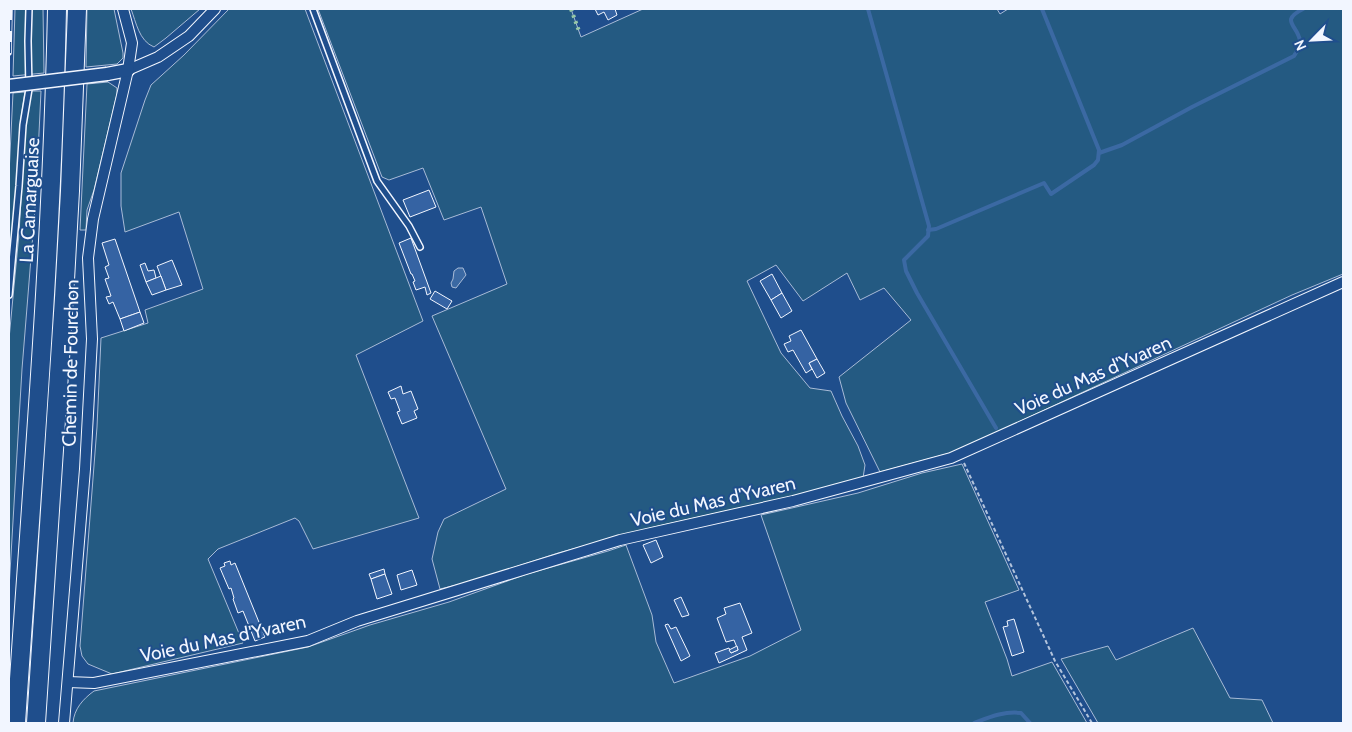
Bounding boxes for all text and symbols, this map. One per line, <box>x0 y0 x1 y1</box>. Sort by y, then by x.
north arrow <box>1287 15 1337 65</box>
text: N <box>1290 37 1310 53</box>
street label: La Camarguaise <box>15 136 44 263</box>
street label: Chemin de Fourchon <box>58 279 83 447</box>
street label: Voie du Mas d'Yvaren <box>1012 331 1175 420</box>
street label: Voie du Mas d'Yvaren <box>628 471 798 532</box>
street label: Voie du Mas d'Yvaren <box>138 610 308 667</box>

